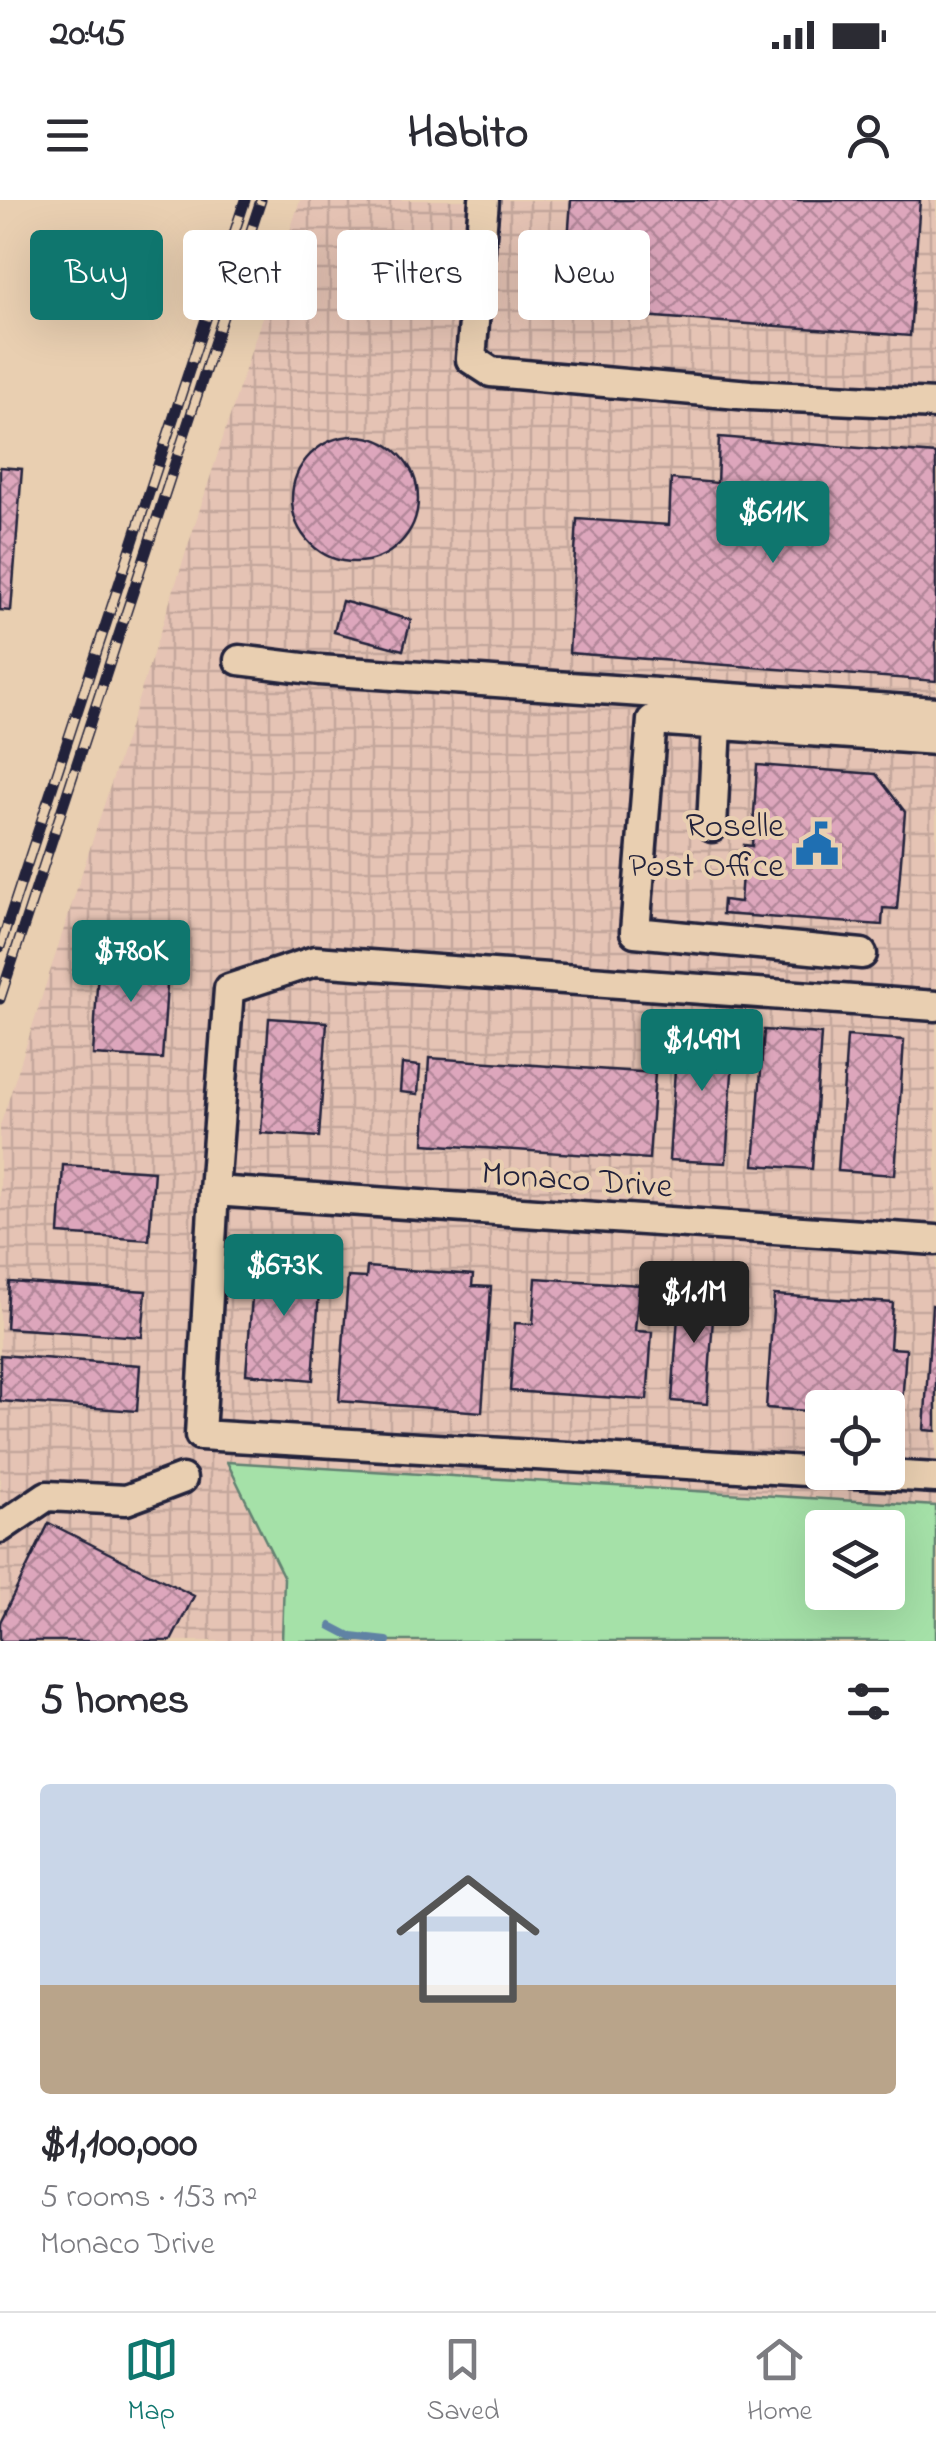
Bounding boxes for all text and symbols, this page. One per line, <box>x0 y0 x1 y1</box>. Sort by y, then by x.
text: 20:45 <box>50 7 126 63</box>
text: Habito <box>408 102 528 168</box>
icon: menu <box>40 108 95 163</box>
icon: person <box>841 108 896 163</box>
chip: Buy <box>30 230 163 320</box>
chip: Rent <box>183 230 317 320</box>
chip: Filters <box>337 230 498 320</box>
chip: New <box>518 230 650 320</box>
pin: $611K <box>703 481 843 566</box>
text: $611K <box>738 490 808 537</box>
place label: Roselle Post Office <box>628 802 784 893</box>
public building icon: Roselle Post Office <box>793 820 841 868</box>
pin: $780K <box>61 920 201 1005</box>
text: $780K <box>94 929 168 976</box>
pin: $1.49M <box>621 1009 783 1094</box>
text: $1.49M <box>663 1018 741 1065</box>
street label: Monaco Drive <box>480 1149 674 1214</box>
pin: $673K <box>214 1234 354 1319</box>
text: $673K <box>246 1243 322 1290</box>
pin: $1.1M <box>624 1261 764 1346</box>
text: $1.1M <box>661 1270 727 1317</box>
map controls <box>805 1390 905 1610</box>
button: locate <box>805 1390 905 1490</box>
button: layers <box>805 1510 905 1610</box>
text: 5 homes <box>40 1671 189 1732</box>
icon: filters <box>841 1674 896 1729</box>
icon: home <box>378 1849 558 2029</box>
text: $1,100,000 <box>40 2114 197 2175</box>
text: 5 rooms · 153 m² <box>40 2175 257 2222</box>
text: Monaco Drive <box>40 2222 215 2269</box>
tab: Map <box>124 2332 179 2433</box>
tab: Saved <box>426 2332 499 2433</box>
tab: Home <box>747 2332 812 2433</box>

